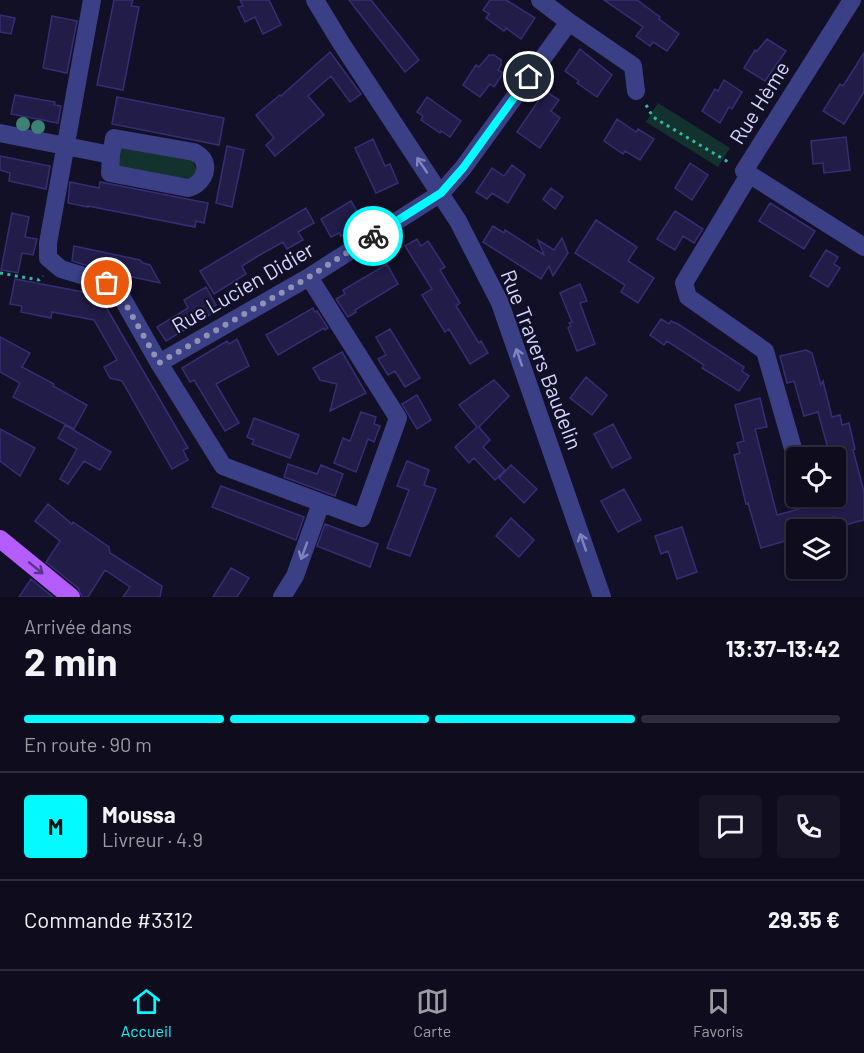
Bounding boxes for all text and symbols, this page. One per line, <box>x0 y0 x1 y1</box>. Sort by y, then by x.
pin <box>503 51 554 102</box>
street label: Rue Hème <box>724 56 794 148</box>
icon: home <box>512 60 545 93</box>
one-way arrow <box>416 157 428 174</box>
courier <box>343 206 403 266</box>
icon: bike <box>357 220 390 253</box>
street label: Rue Lucien Didier <box>167 236 318 337</box>
pin <box>81 257 132 308</box>
icon: bag <box>90 266 123 299</box>
street label: Rue Travers Baudelin <box>497 266 588 453</box>
one-way arrow <box>512 349 523 367</box>
map controls <box>786 447 846 579</box>
button: locate <box>786 447 846 507</box>
button: layers <box>786 519 846 579</box>
one-way arrow <box>576 533 587 552</box>
one-way arrow <box>298 541 309 560</box>
one-way arrow <box>27 562 43 575</box>
text: Arrivée dans <box>24 614 132 638</box>
text: 13:37–13:42 <box>726 635 840 661</box>
text: 2 min <box>24 637 117 684</box>
text: En route · 90 m <box>24 732 152 756</box>
button: chat <box>699 795 762 858</box>
button: phone <box>777 795 840 858</box>
text: Moussa <box>102 801 176 827</box>
text: M <box>48 813 63 839</box>
text: Livreur · 4.9 <box>102 827 203 851</box>
text: Commande #3312 <box>24 906 193 932</box>
text: 29.35 € <box>768 906 840 932</box>
tab: Accueil <box>121 985 172 1040</box>
tab: Carte <box>413 985 451 1040</box>
tab: Favoris <box>693 985 743 1040</box>

